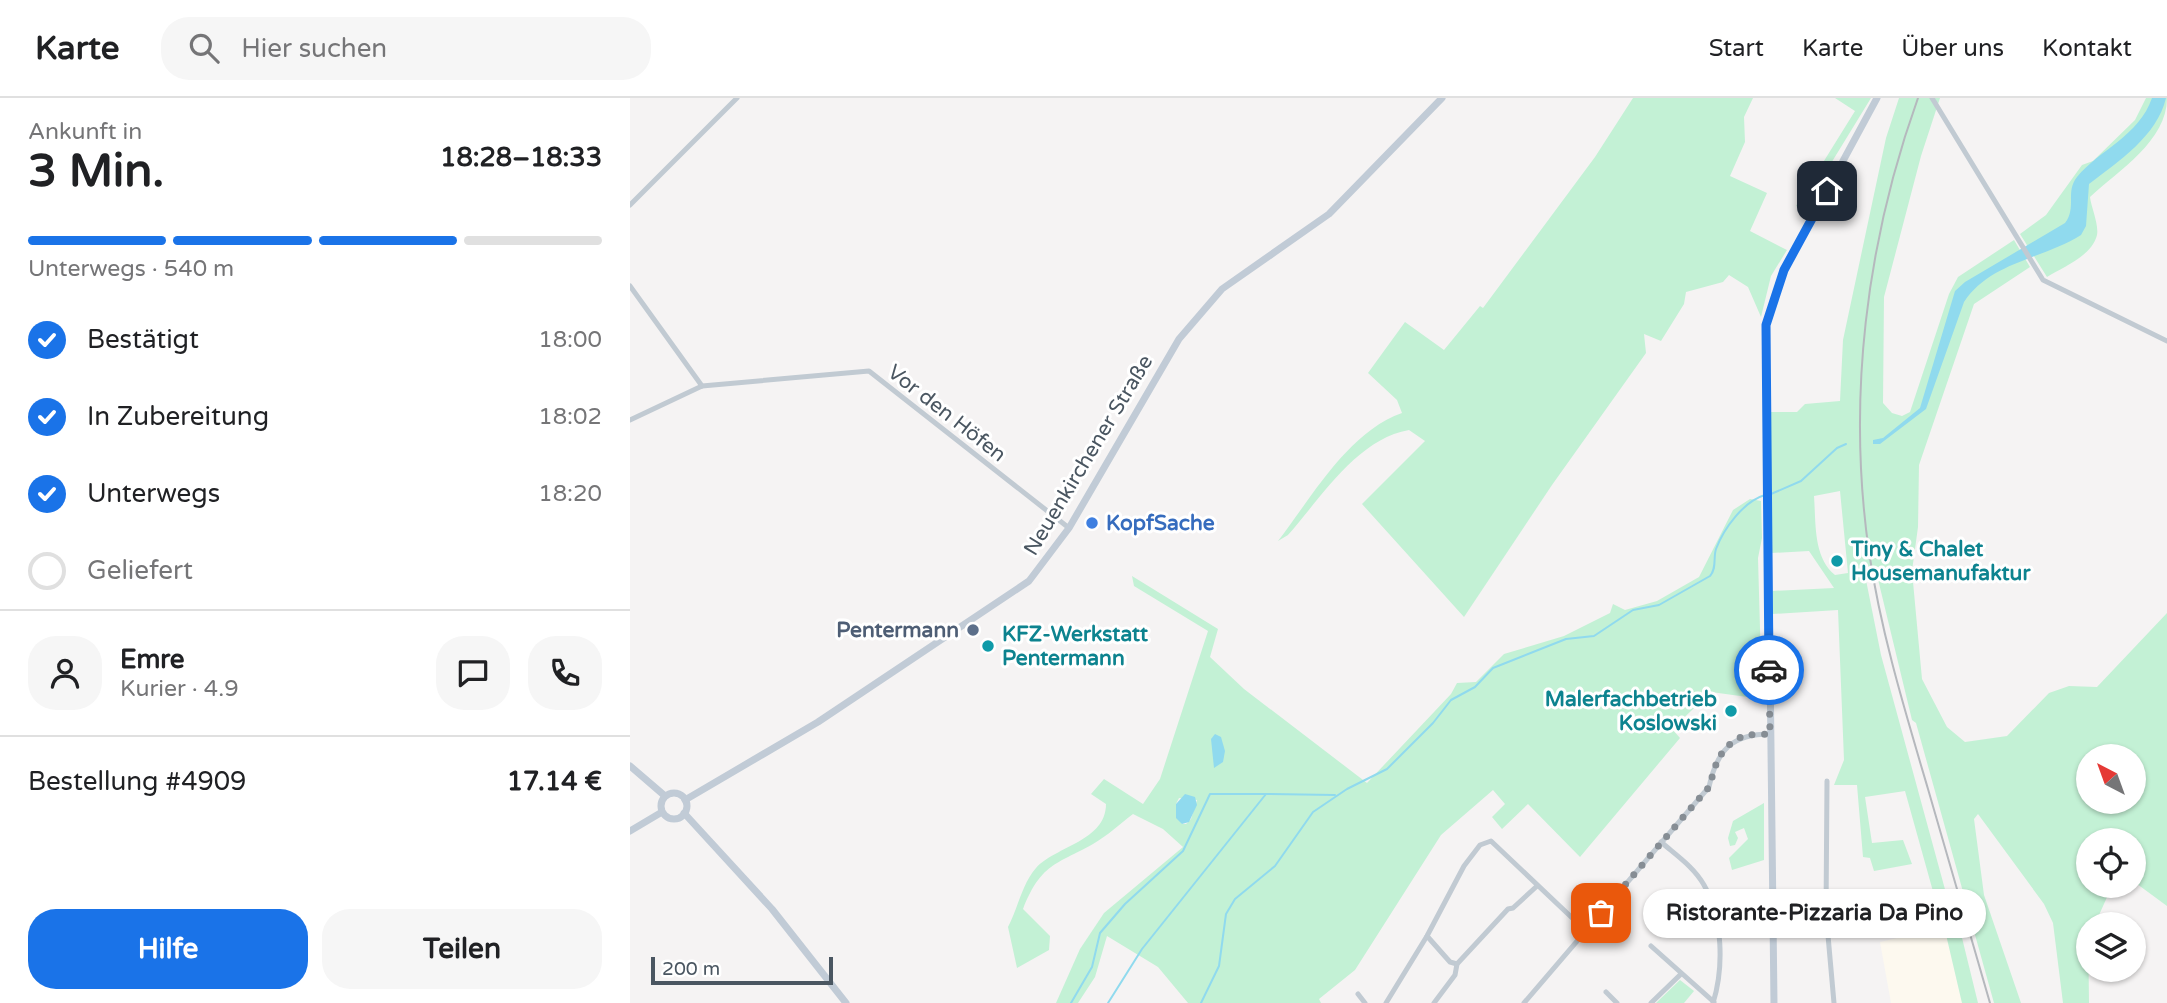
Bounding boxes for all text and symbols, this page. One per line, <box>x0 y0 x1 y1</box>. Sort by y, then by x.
search box <box>161 17 651 80</box>
text: Karte <box>35 29 119 68</box>
icon: search <box>185 29 223 67</box>
text: Hier suchen <box>241 33 387 64</box>
text: Start <box>1709 34 1764 63</box>
text: Karte <box>1802 34 1863 63</box>
text: Über uns <box>1901 34 2004 63</box>
text: Kontakt <box>2042 34 2132 63</box>
text: Ankunft in <box>28 118 142 146</box>
text: 18:28–18:33 <box>440 142 602 173</box>
text: 3 Min. <box>28 144 164 199</box>
pin <box>1797 161 1857 221</box>
icon: home <box>1808 172 1846 210</box>
text: Unterwegs · 540 m <box>28 255 234 283</box>
icon: check <box>28 321 66 359</box>
text: Bestätigt <box>87 324 199 355</box>
text: 18:00 <box>538 326 602 354</box>
street label: Neuenkirchener Straße <box>1019 350 1158 560</box>
street label: Vor den Höfen <box>882 359 1011 467</box>
icon: check <box>28 398 66 436</box>
text: In Zubereitung <box>87 401 269 432</box>
text: 18:02 <box>538 403 602 431</box>
icon: check <box>28 475 66 513</box>
text: Unterwegs <box>87 478 220 509</box>
text: 18:20 <box>538 480 602 508</box>
place label: KopfSache <box>1106 511 1215 536</box>
marker: KopfSache <box>1084 515 1100 531</box>
place label: Tiny & Chalet Housemanufaktur <box>1850 537 2031 586</box>
marker: Tiny & Chalet Housemanufaktur <box>1829 553 1845 569</box>
text: Geliefert <box>87 555 193 586</box>
place label: Pentermann <box>836 618 959 643</box>
marker: Pentermann <box>965 622 981 638</box>
place label: KFZ-Werkstatt Pentermann <box>1002 622 1148 671</box>
courier <box>1734 635 1804 705</box>
button: person <box>28 636 102 710</box>
button: chat <box>436 636 510 710</box>
button: phone <box>528 636 602 710</box>
marker: KFZ-Werkstatt Pentermann <box>980 638 996 654</box>
text: Emre <box>120 644 185 675</box>
icon: car <box>1750 651 1788 689</box>
text: Kurier · 4.9 <box>120 675 239 703</box>
place label: Malerfachbetrieb Koslowski <box>1545 687 1717 736</box>
marker: Malerfachbetrieb Koslowski <box>1723 703 1739 719</box>
north arrow <box>2076 744 2146 814</box>
map controls <box>2076 744 2146 982</box>
text: Bestellung #4909 <box>28 766 246 797</box>
text: 17.14 € <box>507 766 602 797</box>
button: locate <box>2076 828 2146 898</box>
pin <box>1571 883 1631 943</box>
callout: Ristorante-Pizzaria Da Pino <box>1643 888 1986 938</box>
icon: bag <box>1582 894 1620 932</box>
text: Ristorante-Pizzaria Da Pino <box>1666 899 1963 927</box>
button: Hilfe <box>28 909 308 989</box>
button: Teilen <box>322 909 602 989</box>
button: layers <box>2076 912 2146 982</box>
scale bar <box>651 954 833 986</box>
text: 200 m <box>662 958 720 980</box>

